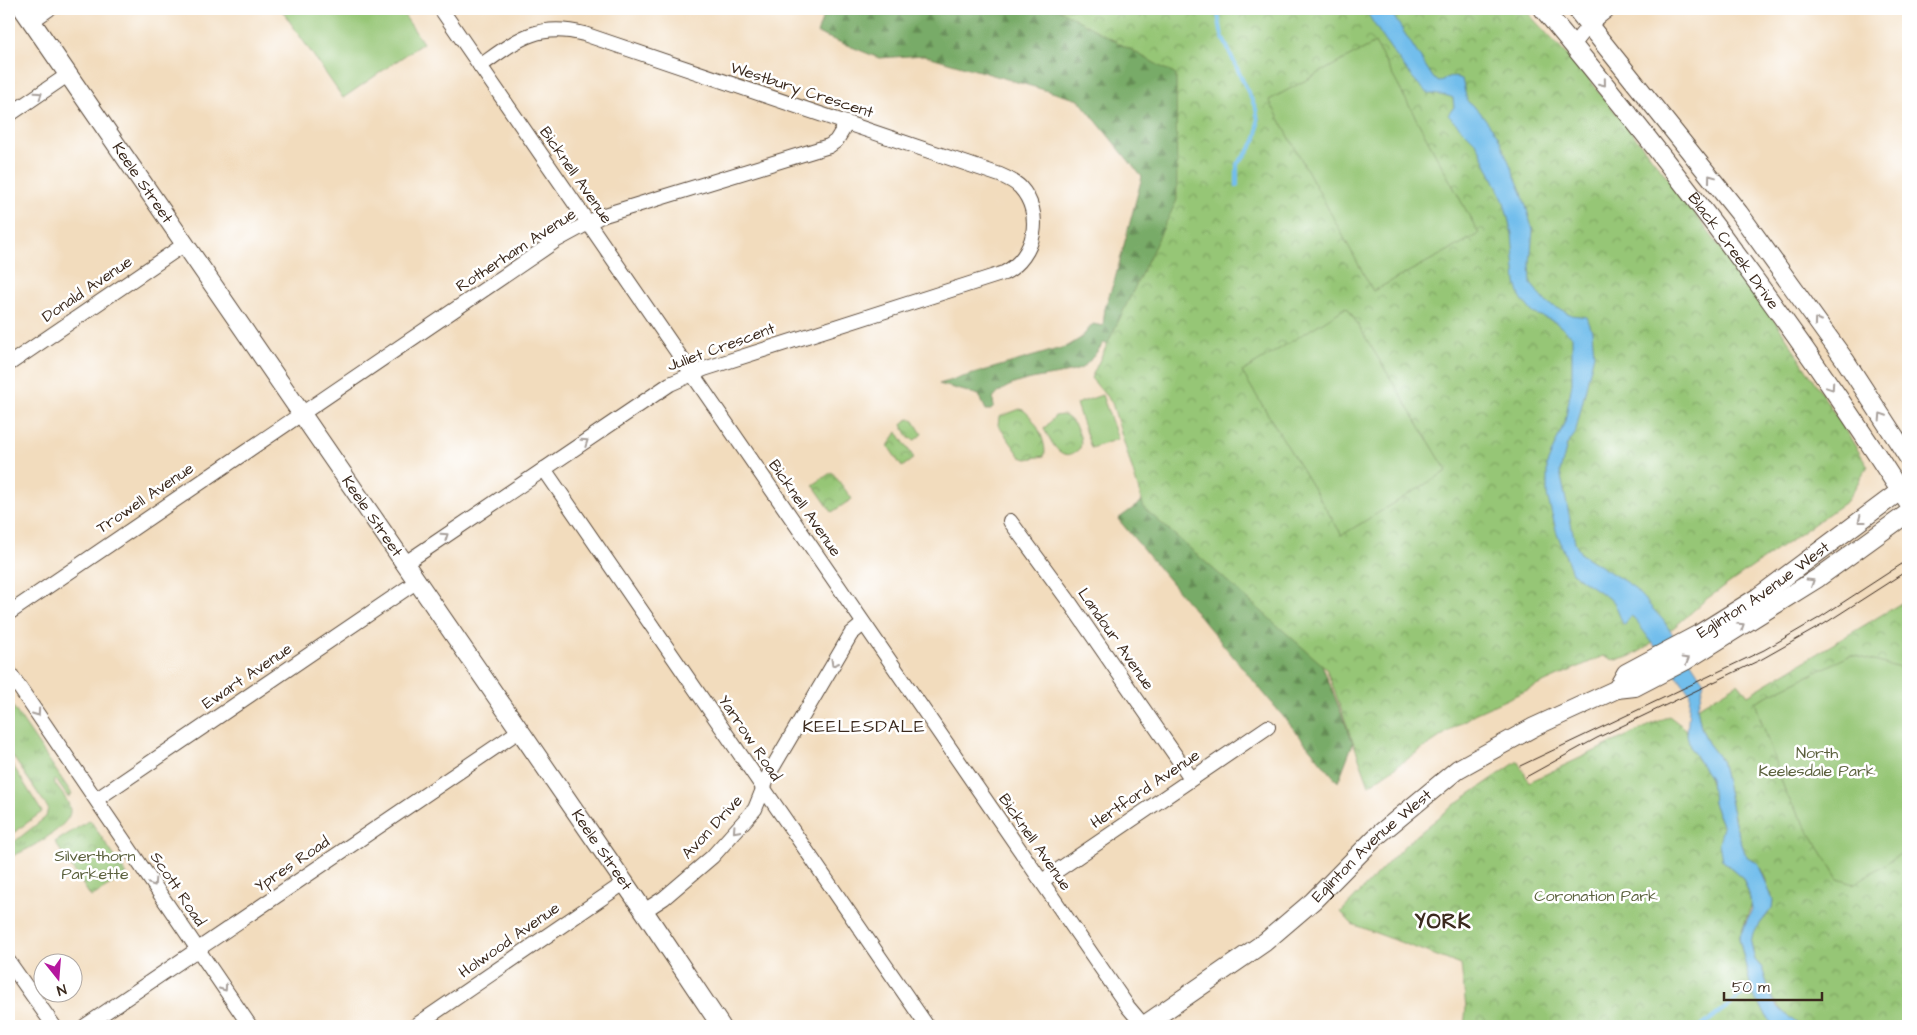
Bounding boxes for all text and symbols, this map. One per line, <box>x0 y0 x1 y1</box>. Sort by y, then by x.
street label: Westbury Crescent <box>727 56 877 125</box>
one-way arrow <box>1598 77 1606 86</box>
one-way arrow <box>34 91 43 101</box>
street label: Bicknell Avenue <box>534 122 618 228</box>
street label: Keele Street <box>107 138 179 228</box>
one-way arrow <box>1709 175 1717 184</box>
street label: Black Creek Drive <box>1683 188 1785 314</box>
street label: Rotherham Avenue <box>452 203 581 297</box>
street label: Donald Avenue <box>37 250 137 327</box>
street label: Juliet Crescent <box>664 317 778 377</box>
one-way arrow <box>1814 317 1823 327</box>
one-way arrow <box>1825 382 1834 391</box>
one-way arrow <box>1878 412 1888 421</box>
one-way arrow <box>579 439 589 448</box>
street label: Bicknell Avenue <box>763 455 847 561</box>
street label: Trowell Avenue <box>92 457 198 539</box>
street label: Keele Street <box>337 471 408 562</box>
one-way arrow <box>1858 514 1867 522</box>
one-way arrow <box>439 533 449 542</box>
street label: Eglinton Avenue West <box>1693 536 1835 644</box>
one-way arrow <box>1805 579 1814 589</box>
street label: Landour Avenue <box>1073 584 1160 695</box>
one-way arrow <box>1735 623 1744 633</box>
street label: Ewart Avenue <box>198 638 297 714</box>
one-way arrow <box>831 657 841 666</box>
one-way arrow <box>1680 657 1689 667</box>
street label: Yarrow Road <box>713 691 787 785</box>
one-way arrow <box>31 707 40 716</box>
district label: KEELESDALE <box>802 714 926 739</box>
park label: North Keelesdale Park <box>1758 742 1876 782</box>
street label: Hertford Avenue <box>1086 744 1204 834</box>
street label: Eglinton Avenue West <box>1307 784 1437 907</box>
street label: Bicknell Avenue <box>993 789 1077 895</box>
street label: Avon Drive <box>676 790 748 864</box>
street label: Keele Street <box>566 805 638 895</box>
one-way arrow <box>733 824 742 833</box>
street label: Ypres Road <box>250 831 334 897</box>
park label: Silverthorn Parkette <box>54 845 136 885</box>
street label: Scott Road <box>145 847 211 931</box>
one-way arrow <box>147 878 156 887</box>
park label: Coronation Park <box>1534 885 1658 907</box>
street label: Holwood Avenue <box>454 897 564 983</box>
district label: YORK <box>1415 907 1471 936</box>
north arrow <box>32 952 82 1002</box>
scale bar <box>1724 970 1822 1002</box>
text: 50 m <box>1732 977 1770 998</box>
text: N <box>54 979 69 1000</box>
one-way arrow <box>218 982 227 992</box>

